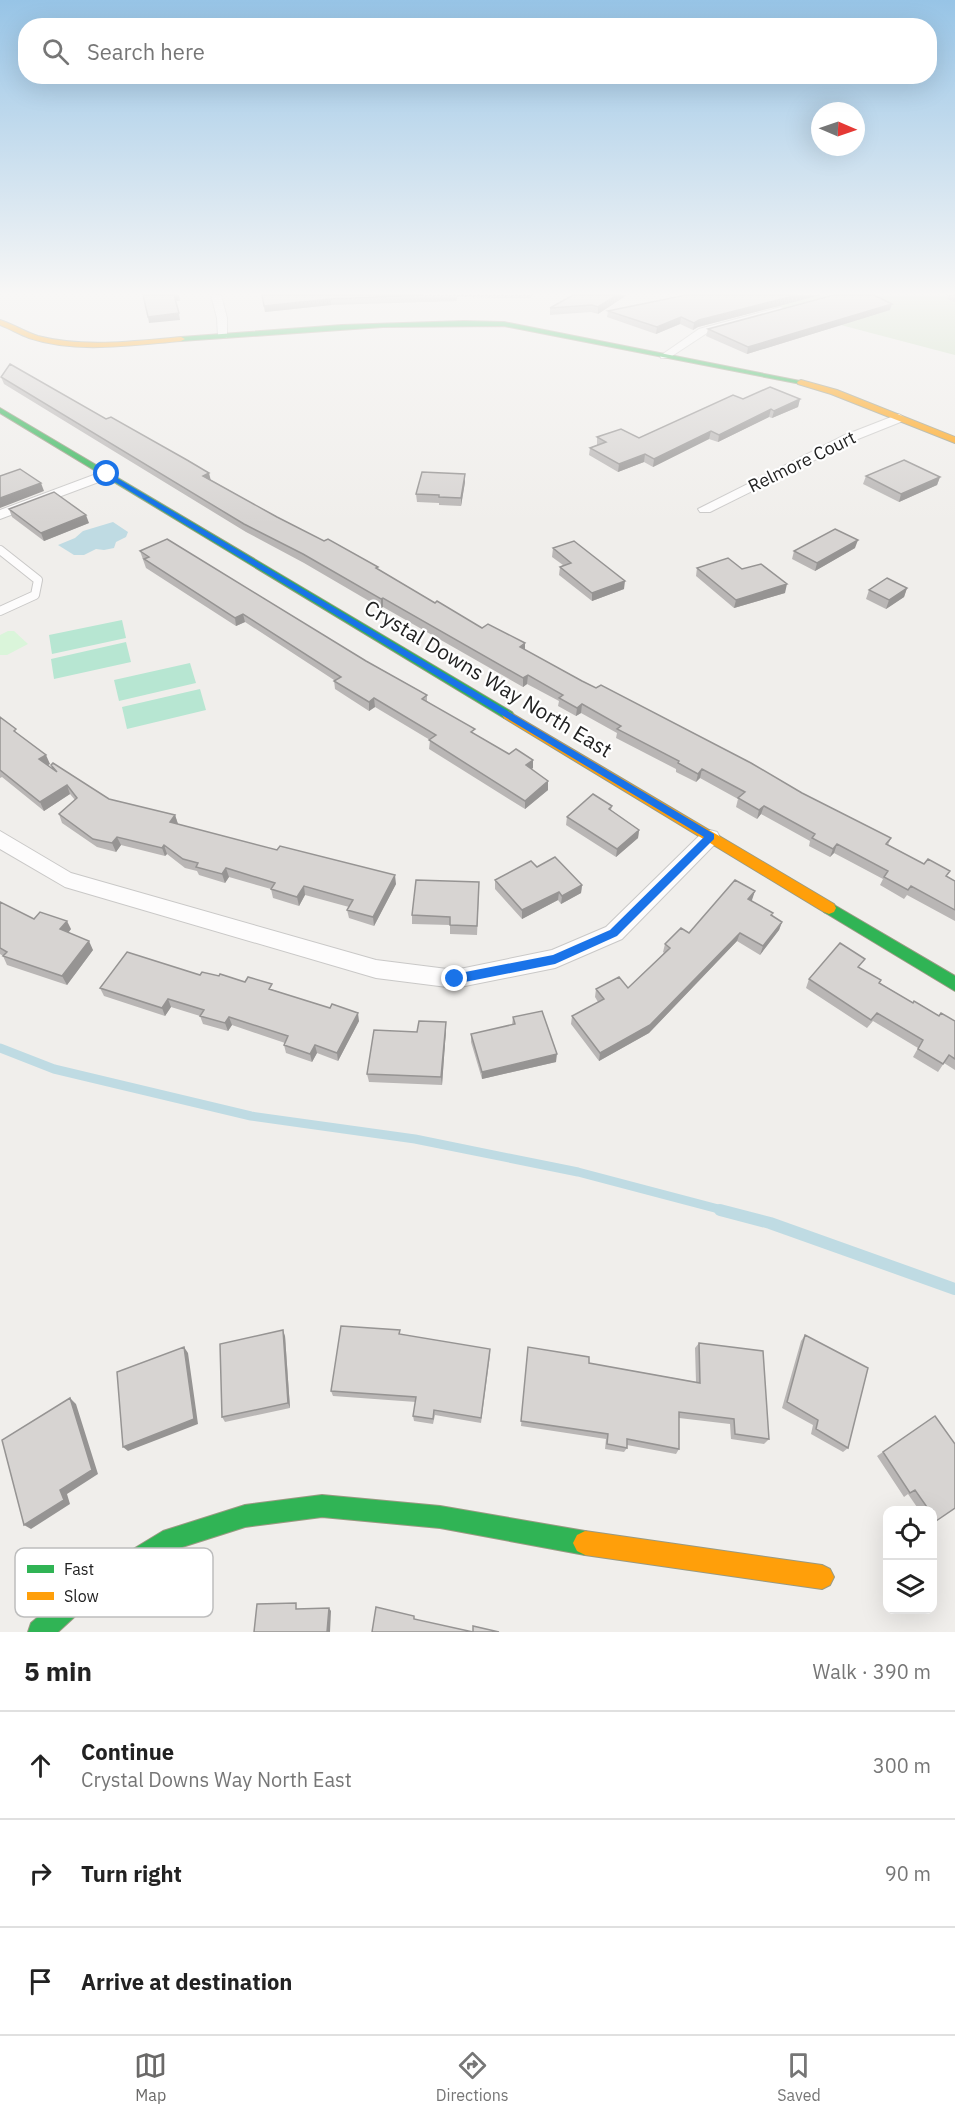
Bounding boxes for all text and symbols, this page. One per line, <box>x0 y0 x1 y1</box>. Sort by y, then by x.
search box <box>18 18 937 84</box>
icon: search <box>39 35 72 68</box>
text: Search here <box>87 37 205 66</box>
north arrow <box>811 102 865 156</box>
street label: Relmore Court <box>744 426 859 498</box>
route start <box>93 460 119 486</box>
street label: Crystal Downs Way North East <box>359 593 618 763</box>
route end <box>441 965 467 991</box>
map controls <box>883 1506 937 1614</box>
button: locate <box>883 1506 937 1560</box>
legend <box>15 1548 213 1617</box>
text: Fast <box>64 1559 94 1579</box>
button: layers <box>883 1560 937 1614</box>
text: Slow <box>64 1586 99 1606</box>
text: 5 min <box>24 1654 92 1688</box>
text: Walk · 390 m <box>813 1658 931 1685</box>
text: Continue <box>81 1737 174 1766</box>
icon: ahead <box>24 1749 57 1782</box>
text: 300 m <box>873 1752 931 1779</box>
text: Crystal Downs Way North East <box>81 1766 352 1793</box>
icon: right <box>24 1857 57 1890</box>
text: Turn right <box>81 1859 182 1888</box>
text: 90 m <box>885 1860 931 1887</box>
icon: arrive <box>24 1965 57 1998</box>
text: Arrive at destination <box>81 1967 292 1996</box>
tab: Map <box>134 2049 167 2105</box>
tab: Directions <box>436 2049 509 2105</box>
tab: Saved <box>777 2049 821 2105</box>

